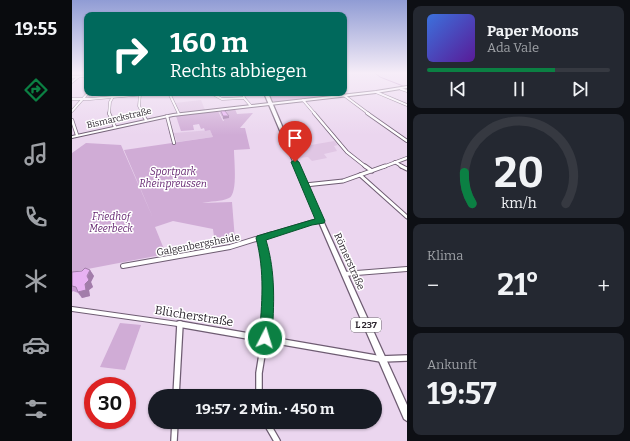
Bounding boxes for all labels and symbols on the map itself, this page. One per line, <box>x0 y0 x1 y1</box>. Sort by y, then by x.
street label: Bismarckstraße <box>86 106 152 130</box>
pin <box>278 121 312 162</box>
park label: Sportpark Rheinpreussen <box>139 166 207 190</box>
park label: Friedhof Meerbeck <box>89 211 133 235</box>
street label: Galgenbergsheide <box>155 231 241 259</box>
street label: Römerstraße <box>331 231 367 292</box>
street label: Blücherstraße <box>154 303 234 329</box>
position arrow <box>244 317 286 359</box>
road number: L 237 <box>351 318 381 332</box>
speed limit sign: 30 <box>84 377 136 429</box>

